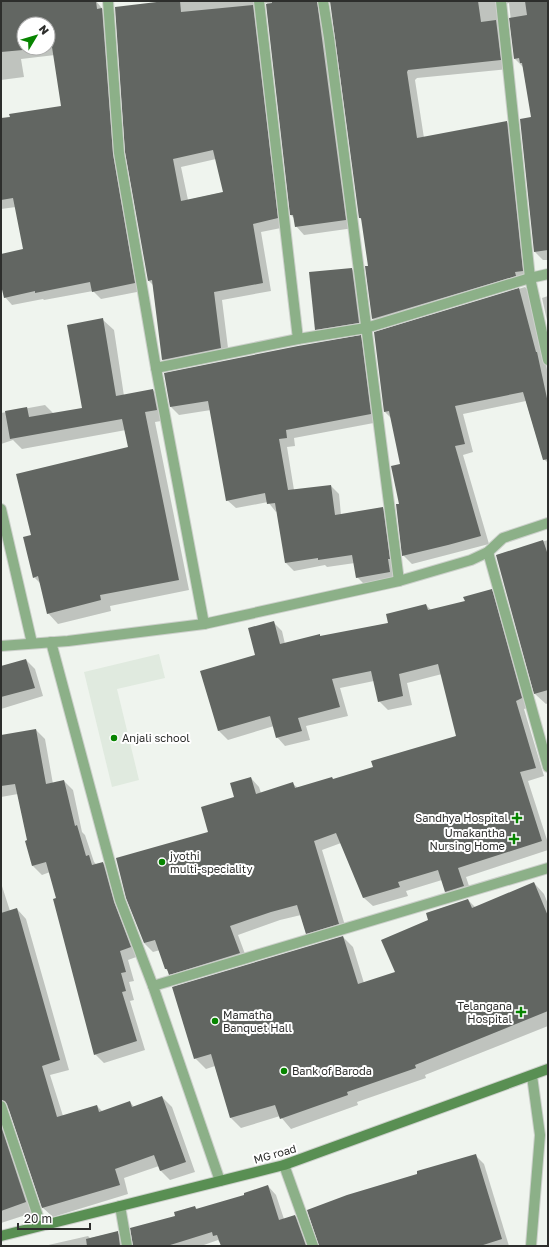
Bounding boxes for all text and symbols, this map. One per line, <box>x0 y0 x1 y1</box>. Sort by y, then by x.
north arrow <box>16 16 56 56</box>
text: N <box>37 22 52 37</box>
place label: Anjali school <box>122 731 190 744</box>
marker: Anjali school <box>109 733 119 743</box>
place label: Sandhya Hospital <box>415 811 508 824</box>
marker: Sandhya Hospital <box>511 812 523 824</box>
place label: Umakantha Nursing Home <box>430 826 505 852</box>
marker: Umakantha Nursing Home <box>508 833 520 845</box>
place label: jyothi multi-speciality <box>169 849 253 875</box>
marker: jyothi multi-speciality <box>157 857 167 867</box>
place label: Telangana Hospital <box>457 999 512 1025</box>
marker: Telangana Hospital <box>515 1006 527 1018</box>
place label: Mamatha Banquet Hall <box>223 1008 292 1034</box>
marker: Mamatha Banquet Hall <box>210 1016 220 1026</box>
place label: Bank of Baroda <box>292 1064 372 1077</box>
marker: Bank of Baroda <box>279 1066 289 1076</box>
street label: MG road <box>252 1141 298 1166</box>
scale bar <box>18 1205 90 1231</box>
text: 20 m <box>24 1211 52 1226</box>

